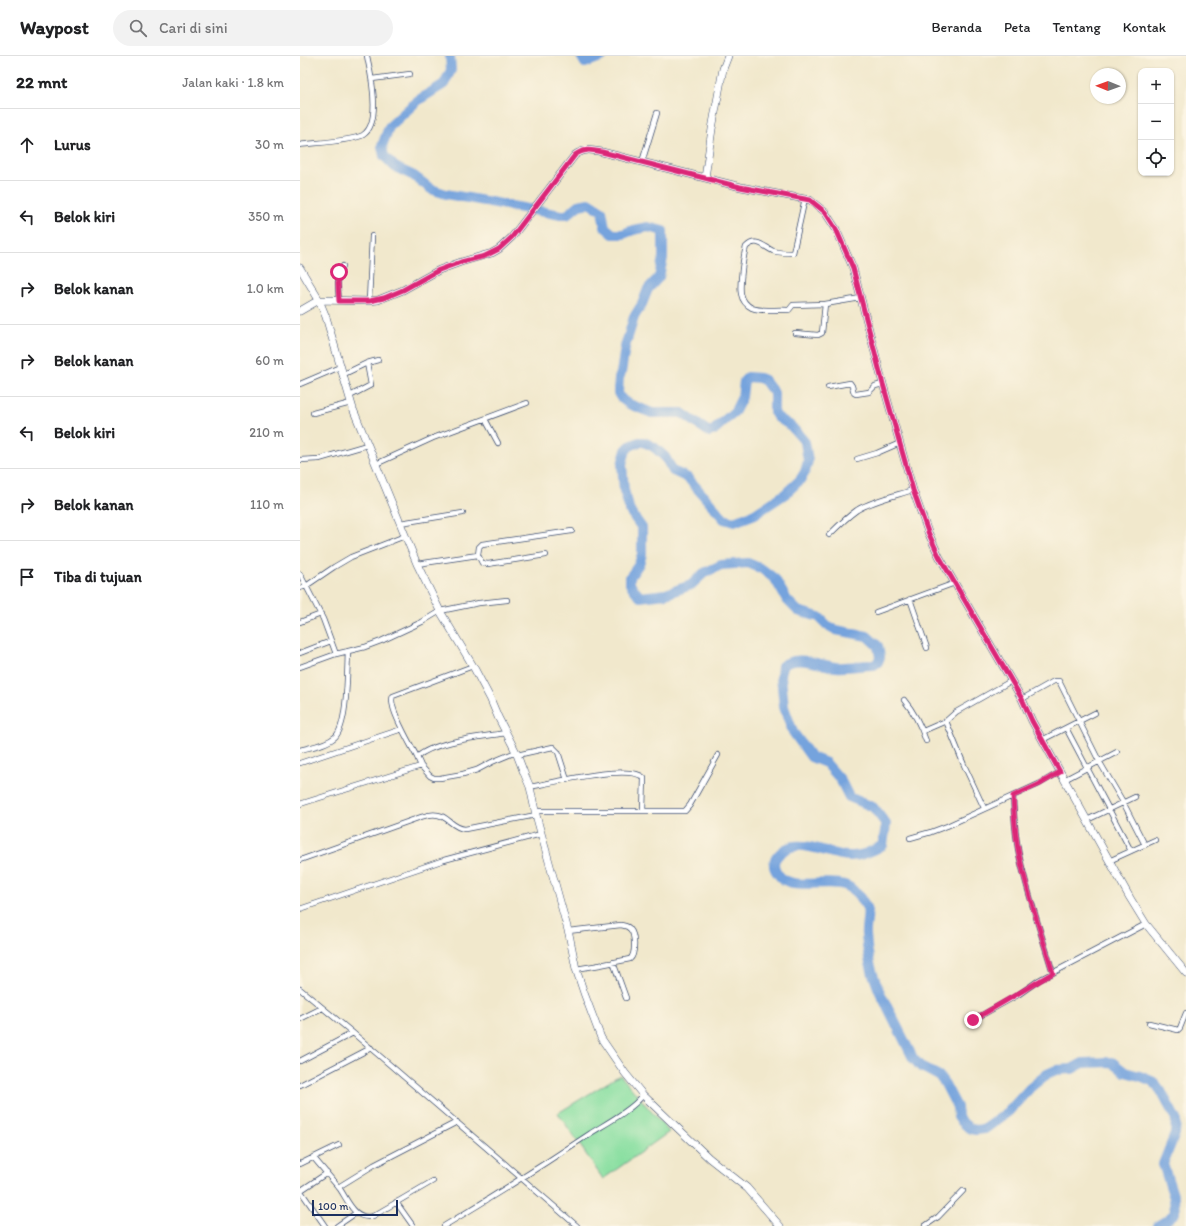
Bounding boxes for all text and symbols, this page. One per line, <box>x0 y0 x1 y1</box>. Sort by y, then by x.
search box <box>113 10 393 46</box>
text: Waypost <box>20 16 89 39</box>
icon: search <box>127 17 149 39</box>
text: Cari di sini <box>159 19 228 37</box>
text: Beranda <box>931 19 982 36</box>
text: Peta <box>1004 19 1030 36</box>
text: Tentang <box>1052 19 1101 36</box>
text: Kontak <box>1123 19 1166 36</box>
north arrow <box>1090 68 1126 104</box>
map controls <box>1138 68 1174 176</box>
button: + <box>1138 68 1174 104</box>
text: 22 mnt <box>16 72 67 92</box>
text: Jalan kaki · 1.8 km <box>182 75 284 90</box>
button: − <box>1138 104 1174 140</box>
icon: ahead <box>16 134 38 156</box>
text: Lurus <box>54 136 91 154</box>
text: 30 m <box>255 137 284 152</box>
button: locate <box>1138 140 1174 176</box>
icon: left <box>16 206 38 228</box>
text: Belok kiri <box>54 208 115 226</box>
text: 350 m <box>248 209 284 224</box>
route start <box>330 263 348 281</box>
icon: right <box>16 278 38 300</box>
text: Belok kanan <box>54 280 134 298</box>
text: 1.0 km <box>247 281 284 296</box>
icon: right <box>16 350 38 372</box>
text: Belok kanan <box>54 352 134 370</box>
text: 60 m <box>255 353 284 368</box>
icon: left <box>16 422 38 444</box>
text: Belok kiri <box>54 424 115 442</box>
text: 210 m <box>249 425 284 440</box>
icon: right <box>16 494 38 516</box>
text: Belok kanan <box>54 496 134 514</box>
text: 110 m <box>250 497 284 512</box>
icon: arrive <box>16 566 38 588</box>
text: Tiba di tujuan <box>54 568 142 586</box>
route end <box>964 1011 982 1029</box>
scale bar <box>312 1198 398 1217</box>
text: 100 m <box>318 1200 348 1213</box>

